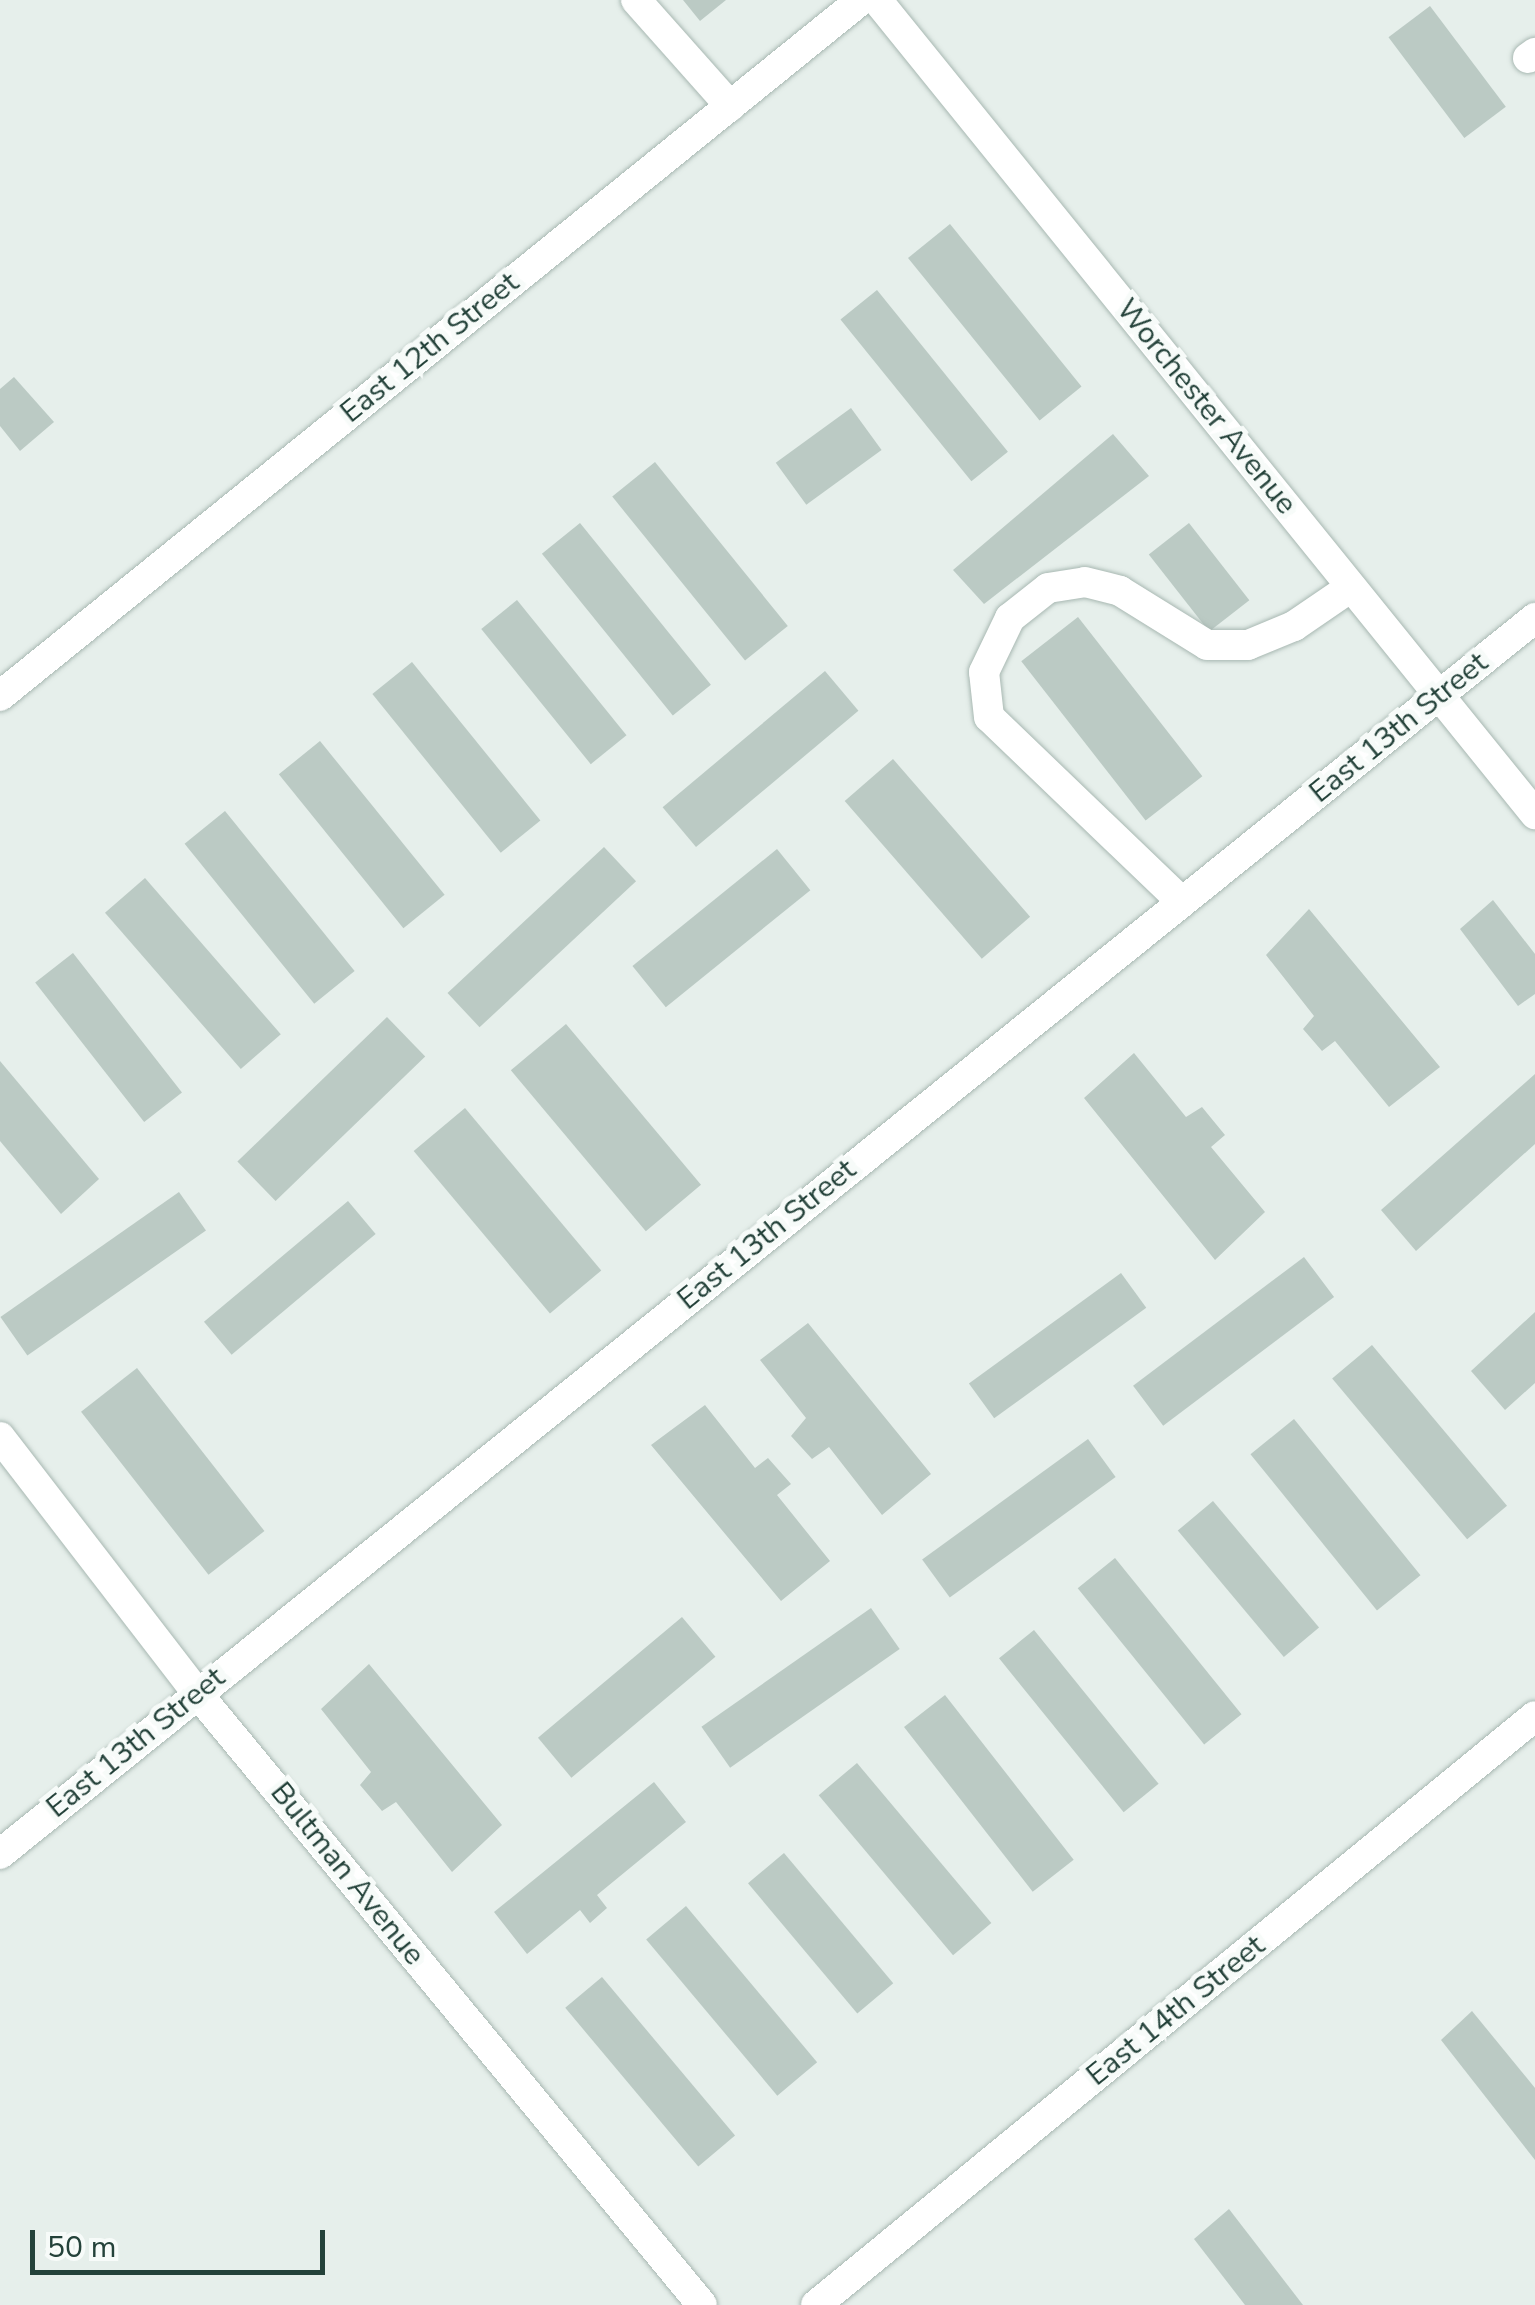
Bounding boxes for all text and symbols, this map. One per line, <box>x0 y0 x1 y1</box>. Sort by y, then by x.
street label: East 12th Street <box>334 265 526 431</box>
street label: Worchester Avenue <box>1108 292 1304 522</box>
street label: East 13th Street <box>1303 645 1495 811</box>
street label: East 13th Street <box>671 1152 863 1318</box>
street label: East 13th Street <box>40 1660 232 1826</box>
street label: Bultman Avenue <box>262 1775 432 1973</box>
street label: East 14th Street <box>1080 1928 1272 2094</box>
scale bar <box>35 2210 330 2272</box>
text: 50 m <box>47 2227 116 2268</box>

